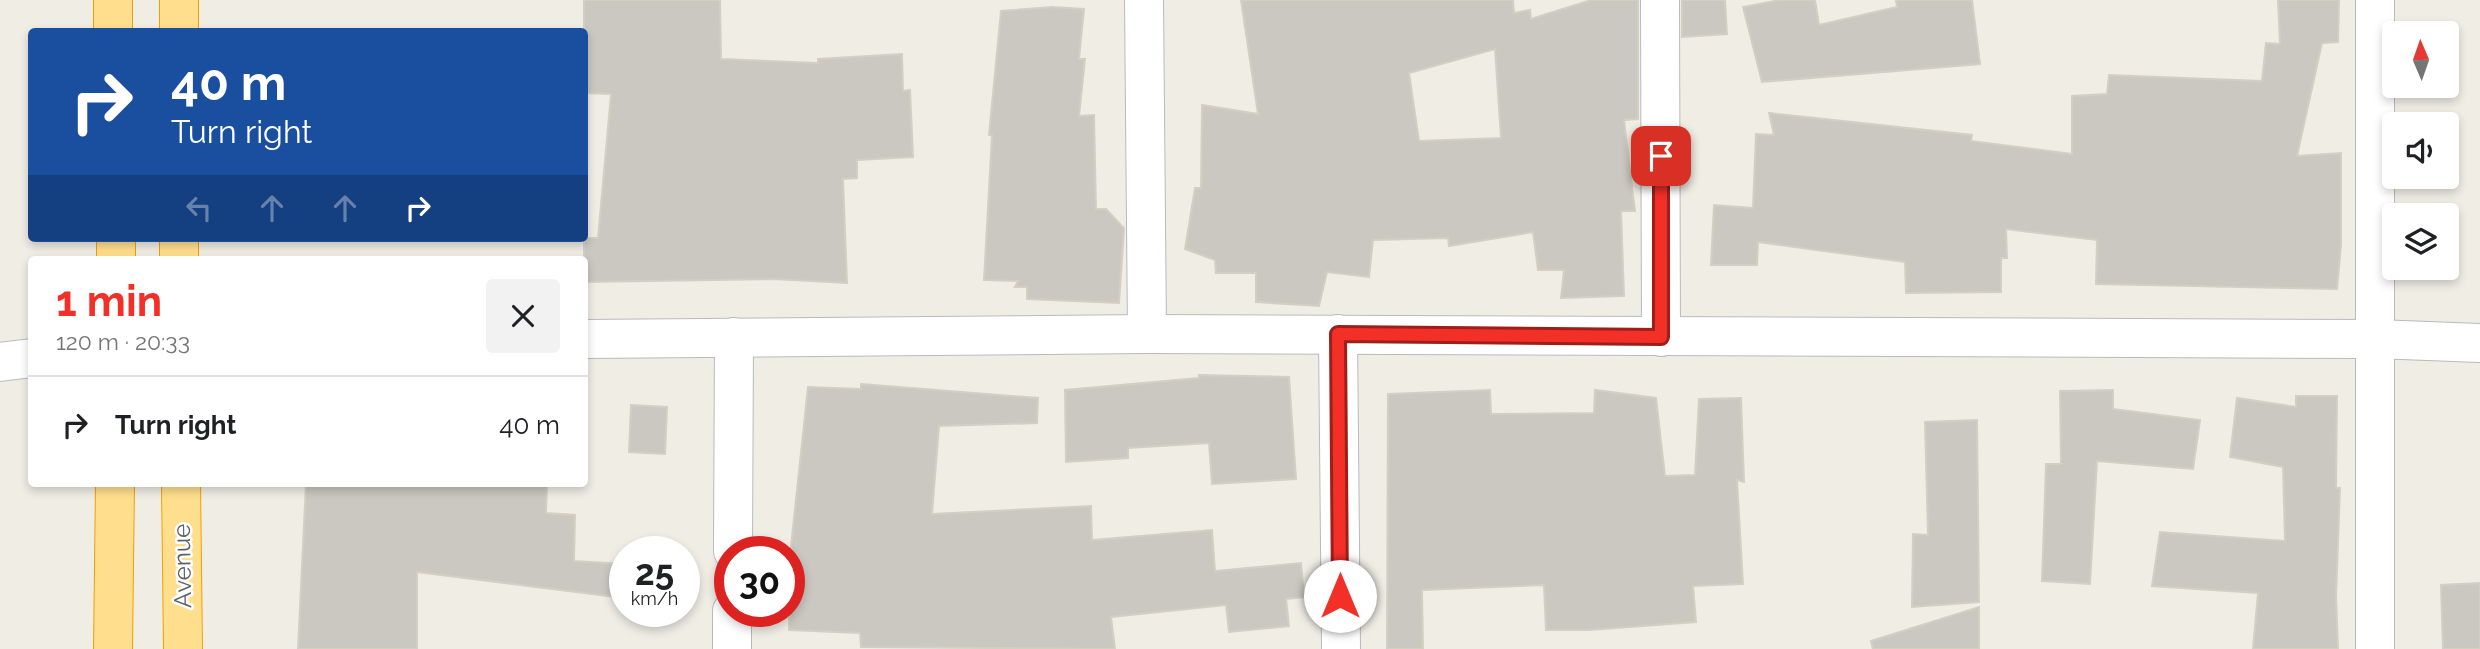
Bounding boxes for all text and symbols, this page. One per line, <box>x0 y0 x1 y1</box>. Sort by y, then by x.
north arrow <box>2382 21 2459 98</box>
map controls <box>2382 21 2459 280</box>
text: 40 m <box>171 54 286 111</box>
icon: right <box>56 56 147 147</box>
button: sound <box>2382 112 2459 189</box>
text: Turn right <box>171 113 312 150</box>
pin <box>1631 126 1691 186</box>
icon: arrive <box>1642 137 1680 175</box>
icon: left <box>180 189 218 227</box>
icon: ahead <box>253 189 291 227</box>
icon: ahead <box>326 189 364 227</box>
icon: right <box>399 189 437 227</box>
button: layers <box>2382 203 2459 280</box>
text: 1 min <box>56 277 162 326</box>
button: close <box>486 279 560 353</box>
text: 120 m · 20:33 <box>56 328 190 355</box>
icon: right <box>56 406 94 444</box>
text: Turn right <box>115 410 236 440</box>
text: 40 m <box>499 410 560 440</box>
street label: Avenue <box>167 524 197 608</box>
speed limit sign: 30 <box>714 536 805 627</box>
text: 25 <box>635 552 674 593</box>
position arrow <box>1303 559 1377 633</box>
text: km/h <box>631 588 678 609</box>

